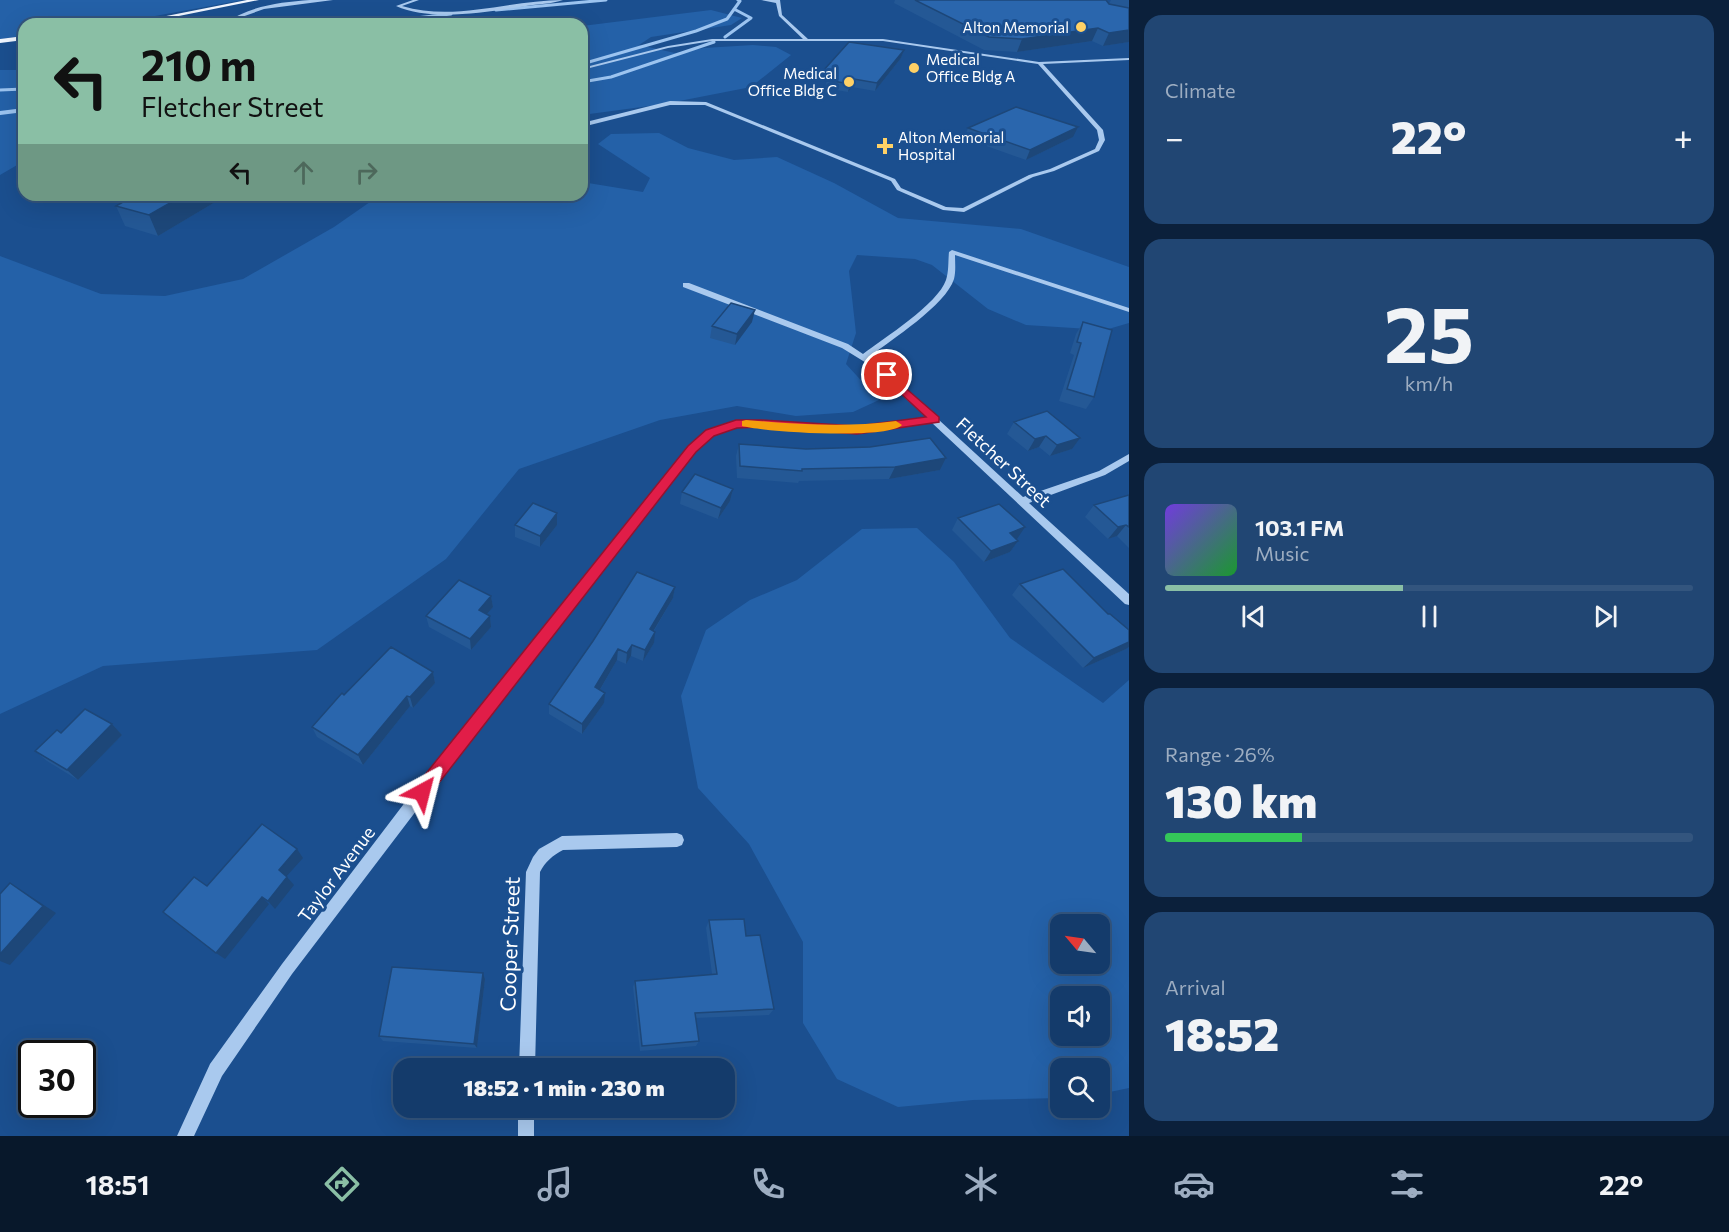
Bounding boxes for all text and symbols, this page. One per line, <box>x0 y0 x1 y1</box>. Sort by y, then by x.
place label: Alton Memorial <box>963 18 1069 36</box>
marker: Alton Memorial <box>1074 20 1088 34</box>
text: 210 m <box>141 38 256 90</box>
icon: left <box>42 42 120 120</box>
place label: Medical Office Bldg A <box>926 50 1015 85</box>
marker: Medical Office Bldg A <box>907 61 921 75</box>
place label: Medical Office Bldg C <box>748 64 837 99</box>
marker: Medical Office Bldg C <box>842 75 856 89</box>
text: Climate <box>1165 78 1235 102</box>
text: Fletcher Street <box>141 90 324 123</box>
text: 22° <box>1391 108 1467 163</box>
text: − <box>1165 116 1184 157</box>
text: + <box>1674 116 1693 157</box>
place label: Alton Memorial Hospital <box>898 128 1004 163</box>
marker: Alton Memorial Hospital <box>876 137 894 155</box>
icon: left <box>224 156 257 189</box>
icon: ahead <box>287 156 320 189</box>
icon: right <box>350 156 383 189</box>
text: 25 <box>1384 284 1474 379</box>
pin <box>861 349 912 400</box>
icon: arrive <box>870 358 903 391</box>
text: km/h <box>1405 371 1453 395</box>
street label: Fletcher Street <box>952 412 1056 512</box>
text: 103.1 FM <box>1255 514 1344 541</box>
text: Music <box>1255 541 1309 565</box>
icon: previous <box>1237 600 1270 633</box>
icon: pause <box>1413 600 1446 633</box>
icon: next <box>1589 600 1622 633</box>
text: Range · 26% <box>1165 742 1275 766</box>
position arrow <box>390 760 454 824</box>
text: 130 km <box>1165 772 1317 827</box>
street label: Taylor Avenue <box>293 822 379 926</box>
street label: Cooper Street <box>494 876 524 1012</box>
north arrow <box>1050 914 1110 974</box>
map controls <box>1050 914 1110 1118</box>
text: Arrival <box>1165 975 1226 999</box>
button: sound <box>1050 986 1110 1046</box>
text: 18:52 <box>1165 1005 1279 1060</box>
speed limit sign: 30 <box>18 1040 96 1118</box>
button: search <box>1050 1058 1110 1118</box>
text: 18:52 · 1 min · 230 m <box>463 1074 665 1101</box>
icon: directions <box>321 1163 363 1205</box>
icon: music <box>534 1163 576 1205</box>
icon: phone <box>747 1163 789 1205</box>
icon: climate <box>960 1163 1002 1205</box>
icon: car <box>1173 1163 1215 1205</box>
icon: filters <box>1386 1163 1428 1205</box>
text: 18:51 <box>86 1168 150 1201</box>
text: 22° <box>1599 1168 1643 1201</box>

